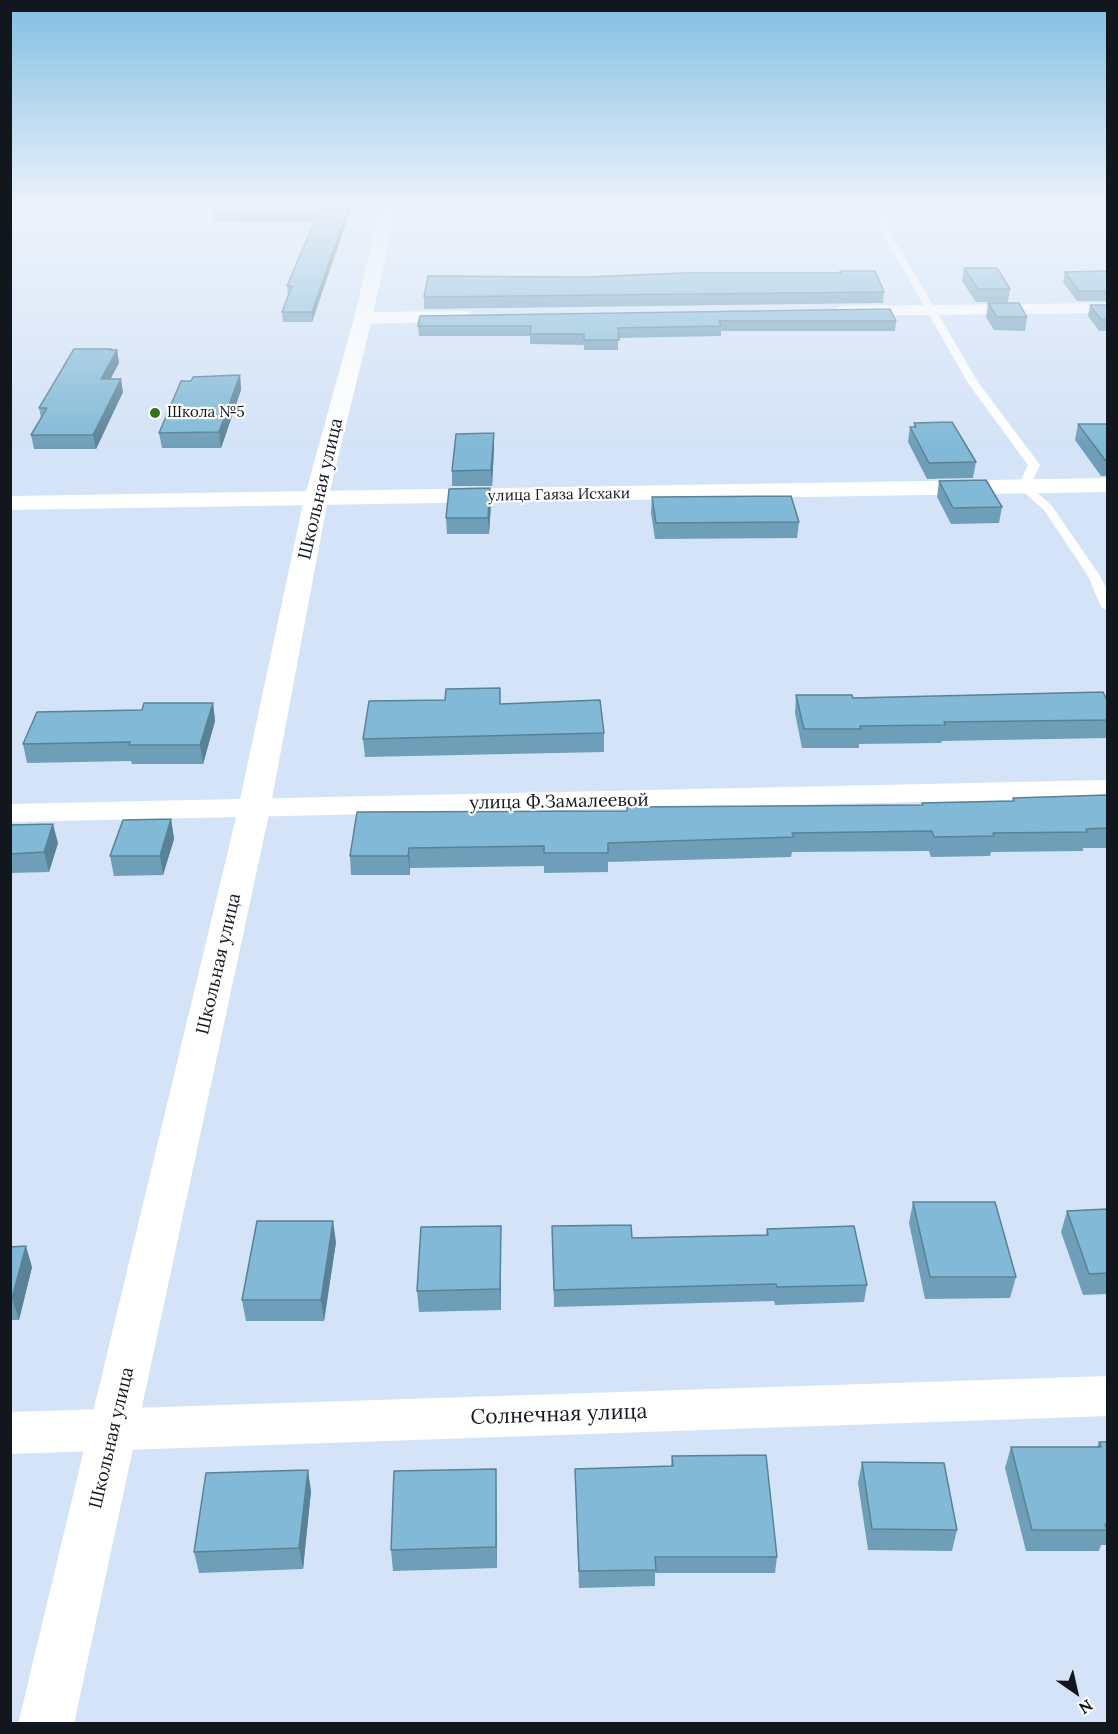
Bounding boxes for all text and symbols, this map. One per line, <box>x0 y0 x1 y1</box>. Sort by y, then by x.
place label: Школа №5 <box>167 404 245 422</box>
marker: Школа №5 <box>148 406 162 420</box>
street label: Школьная улица <box>294 416 348 562</box>
street label: улица Гаяза Исхаки <box>488 485 630 505</box>
street label: улица Ф.Замалеевой <box>469 790 649 814</box>
street label: Школьная улица <box>192 891 246 1037</box>
street label: Школьная улица <box>85 1365 139 1511</box>
street label: Солнечная улица <box>470 1399 648 1431</box>
north arrow <box>1046 1662 1106 1722</box>
text: N <box>1075 1695 1097 1719</box>

